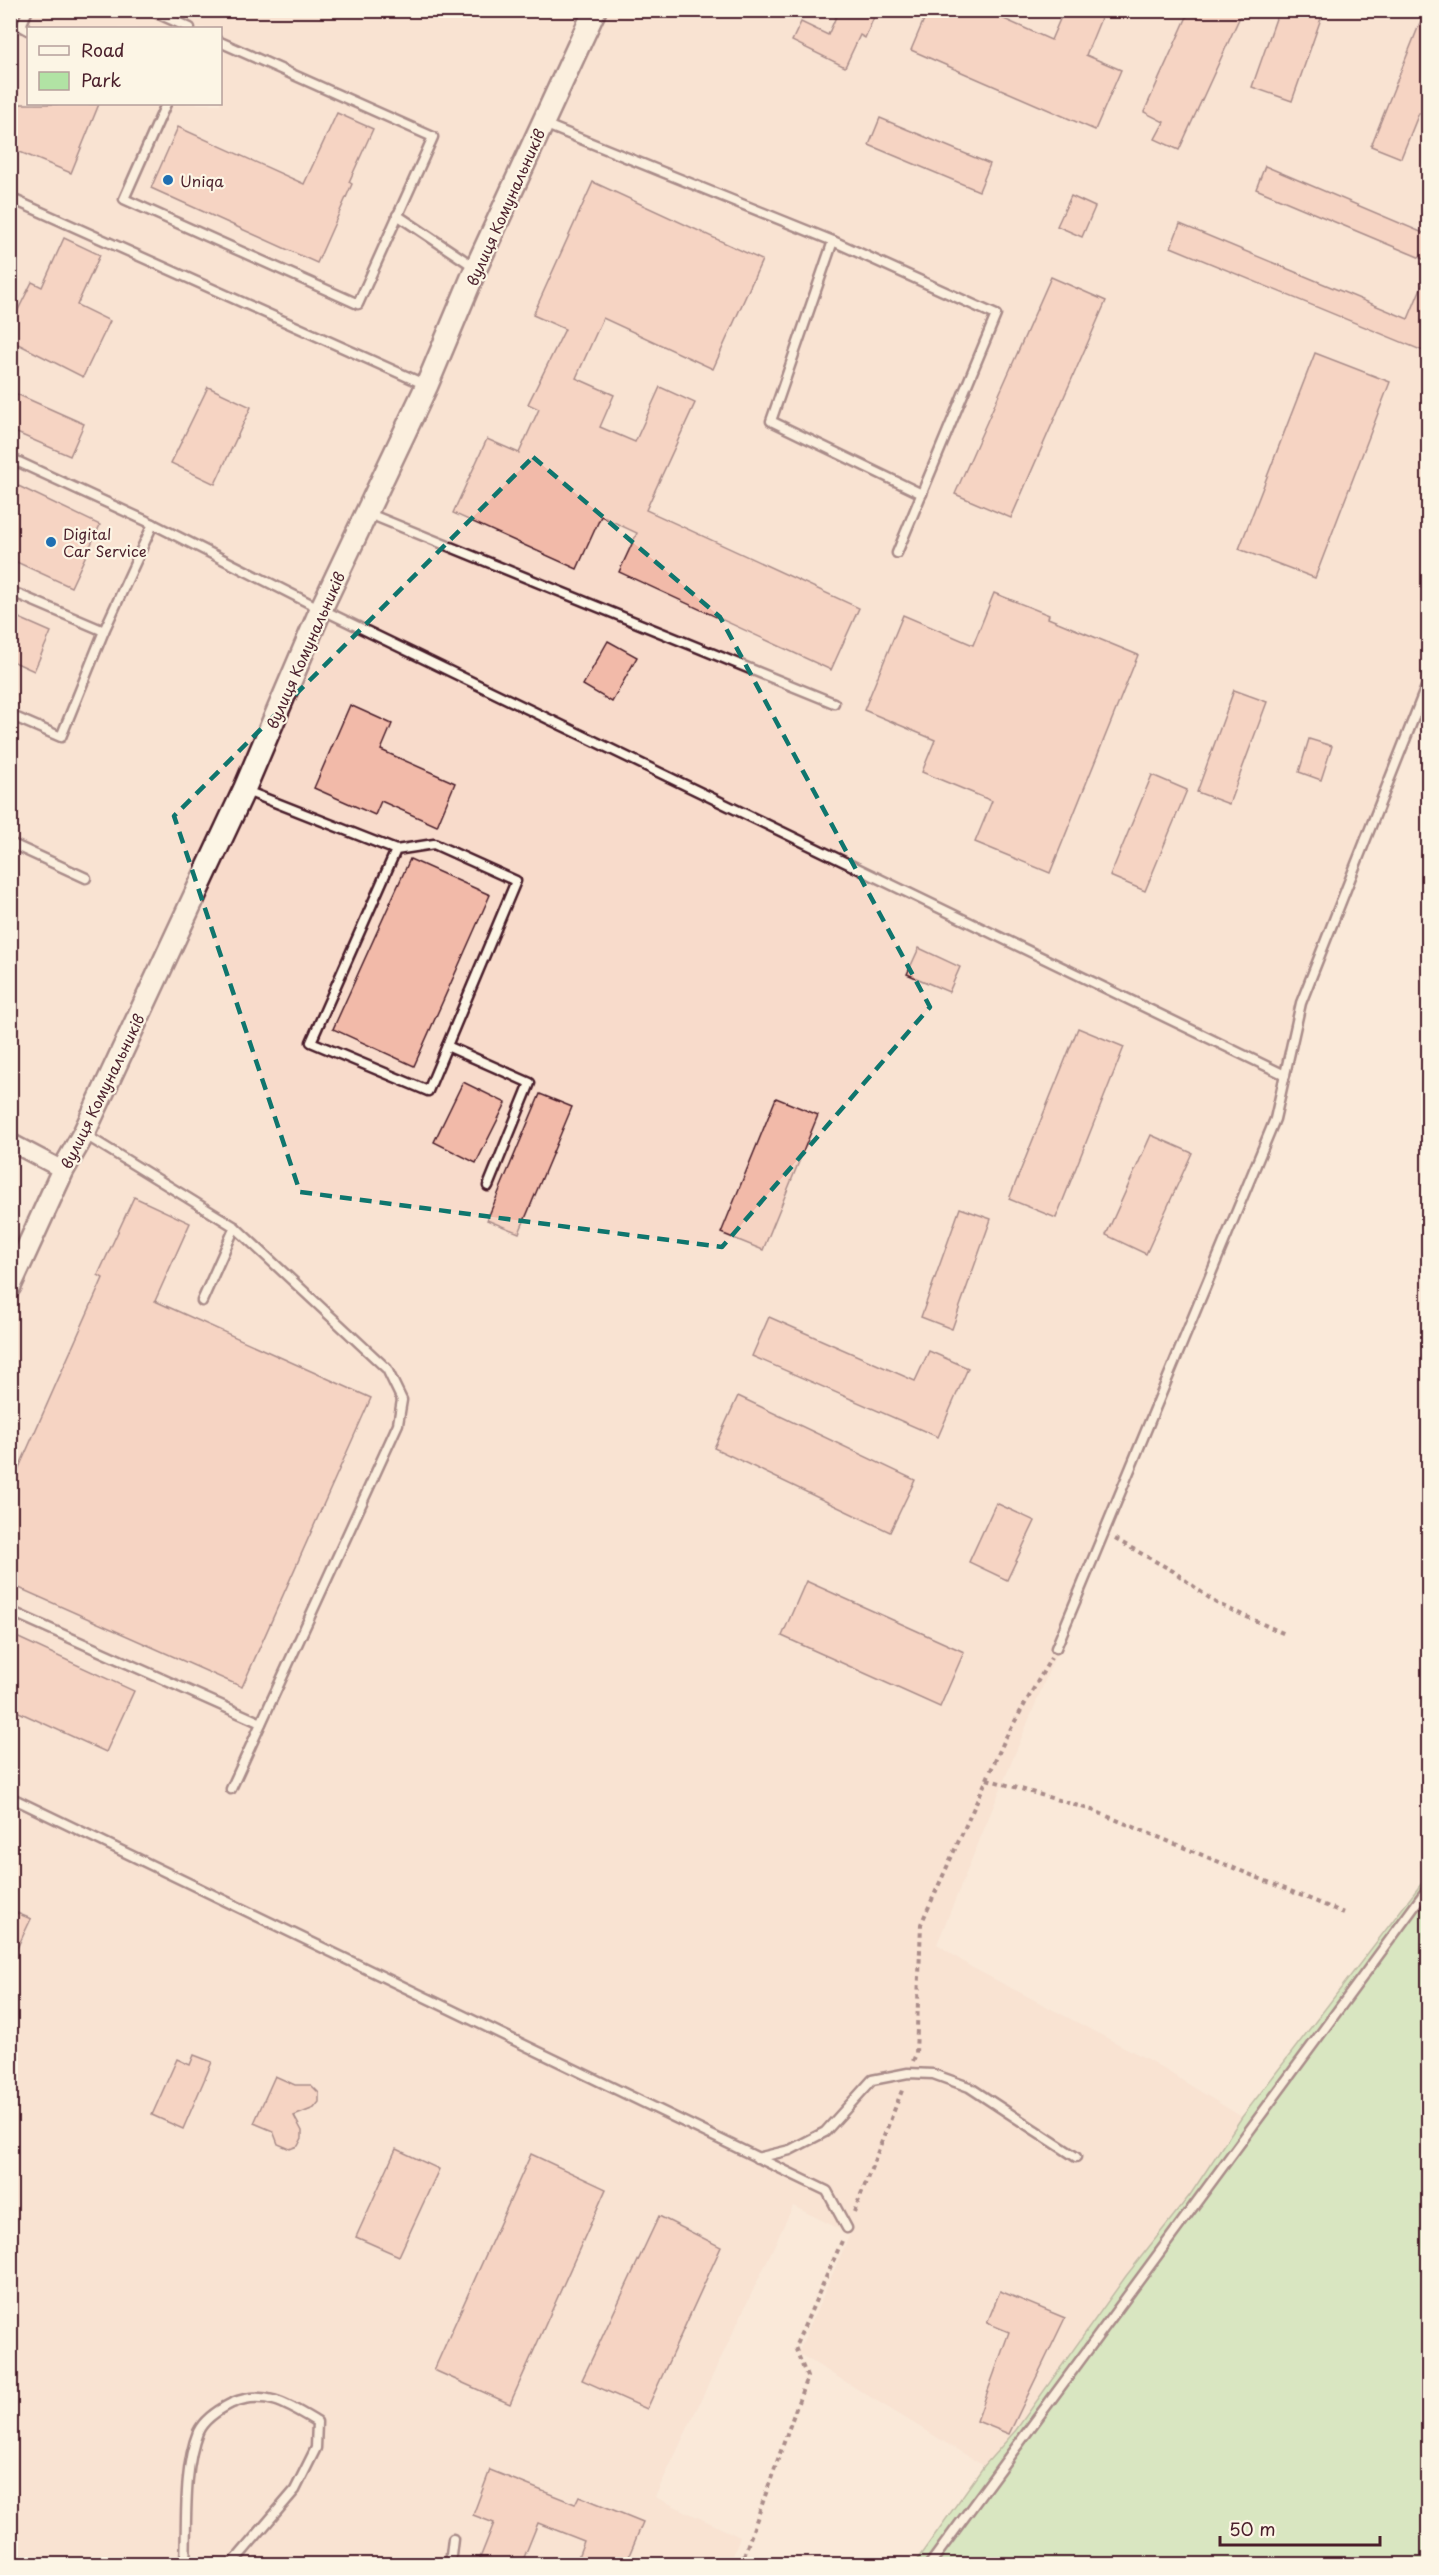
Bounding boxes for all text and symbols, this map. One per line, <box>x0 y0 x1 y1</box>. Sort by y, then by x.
legend <box>27 27 222 105</box>
text: Road <box>81 36 125 63</box>
text: Park <box>81 66 121 93</box>
street label: вулиця Комунальників <box>460 124 550 289</box>
place label: Uniqa <box>180 169 224 192</box>
marker: Uniqa <box>161 173 175 187</box>
place label: Digital Car Service <box>63 522 147 562</box>
marker: Digital Car Service <box>44 535 58 549</box>
street label: вулиця Комунальників <box>260 567 350 732</box>
street label: вулиця Комунальників <box>54 1009 150 1172</box>
scale bar <box>1220 2509 1380 2547</box>
text: 50 m <box>1229 2515 1276 2542</box>

